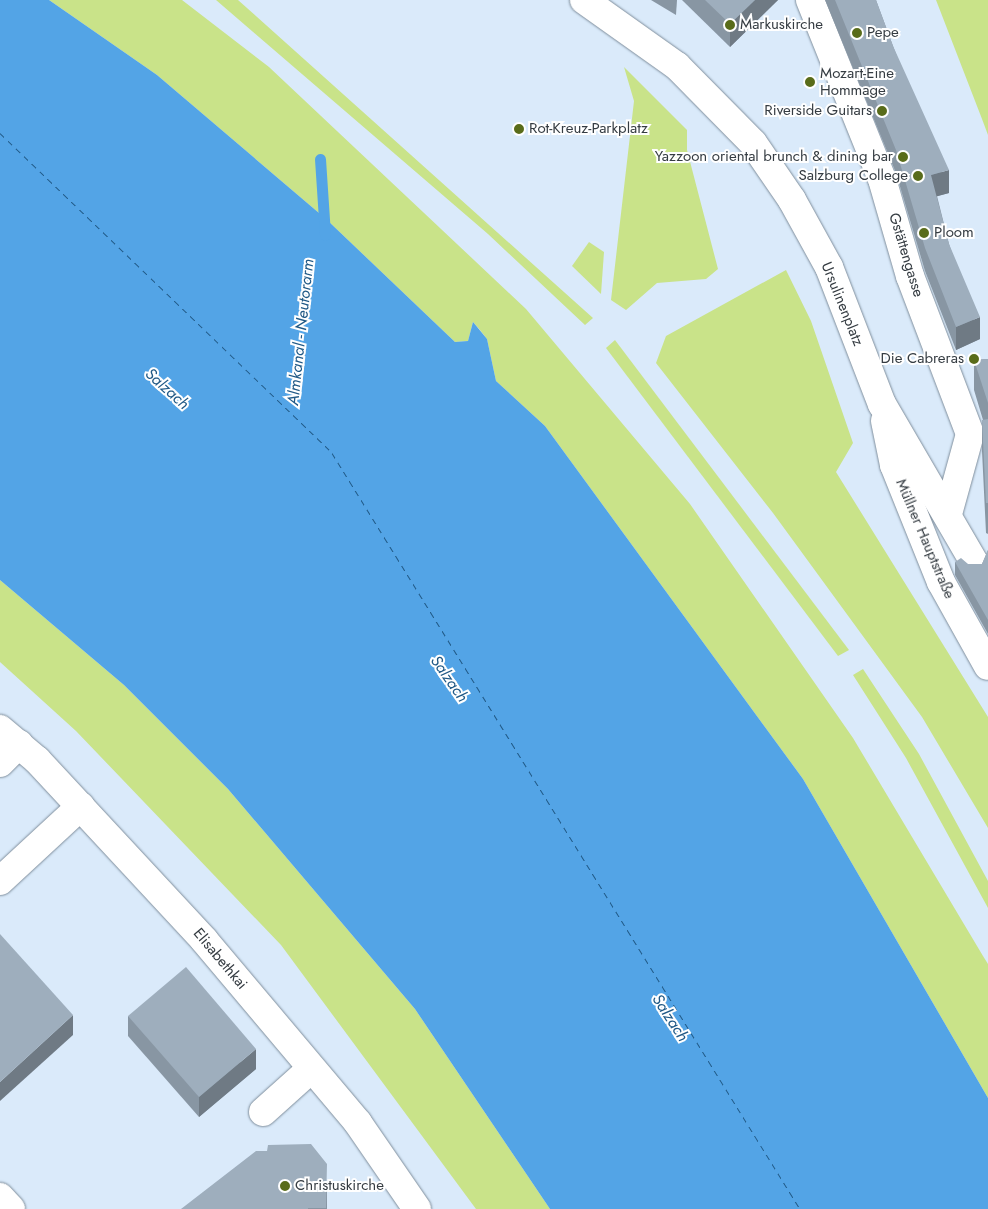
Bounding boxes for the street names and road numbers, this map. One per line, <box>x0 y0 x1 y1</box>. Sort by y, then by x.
street label: Gstättengasse <box>885 211 927 299</box>
street label: Ursulinenplatz <box>817 259 867 349</box>
street label: Müllner Hauptstraße <box>892 476 958 602</box>
street label: Elisabethkai <box>189 925 251 993</box>

